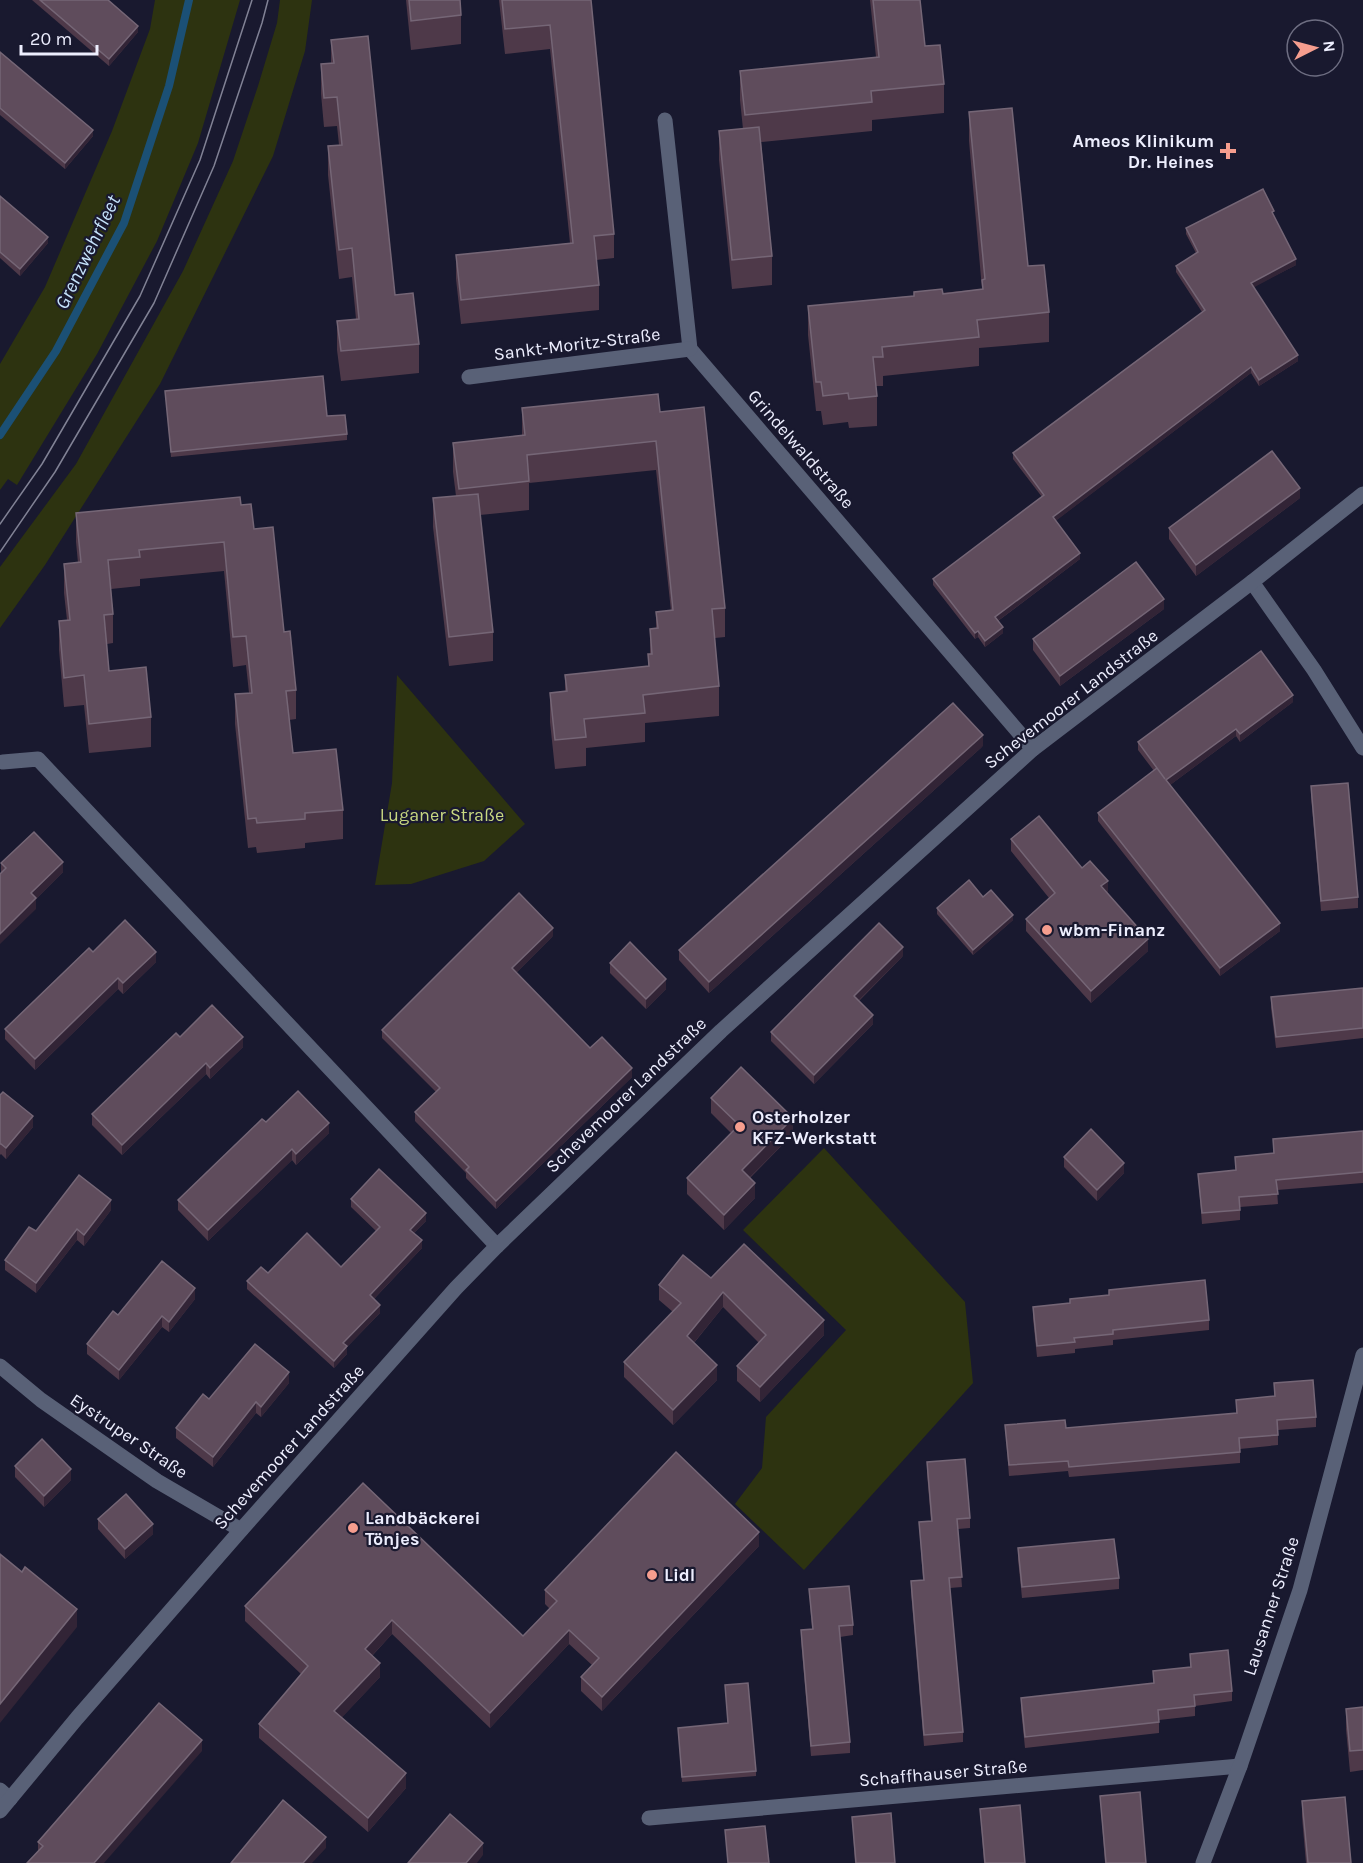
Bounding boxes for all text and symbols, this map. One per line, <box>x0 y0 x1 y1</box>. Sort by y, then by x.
scale bar <box>21 18 98 56</box>
north arrow <box>1285 18 1345 78</box>
text: 20 m <box>30 28 72 50</box>
text: N <box>1319 40 1339 53</box>
place label: Ameos Klinikum Dr. Heines <box>1073 130 1214 173</box>
marker: Ameos Klinikum Dr. Heines <box>1219 142 1237 160</box>
water label: Grenzwehrfleet <box>50 191 125 313</box>
street label: Sankt-Moritz-Straße <box>492 323 662 365</box>
street label: Grindelwaldstraße <box>743 385 859 513</box>
street label: Schevemoorer Landstraße <box>980 624 1162 774</box>
park label: Luganer Straße <box>380 804 504 826</box>
place label: wbm-Finanz <box>1059 919 1165 941</box>
marker: wbm-Finanz <box>1040 923 1054 937</box>
street label: Schevemoorer Landstraße <box>541 1013 711 1177</box>
place label: Osterholzer KFZ-Werkstatt <box>752 1106 877 1149</box>
marker: Osterholzer KFZ-Werkstatt <box>733 1120 747 1134</box>
street label: Schevemoorer Landstraße <box>209 1360 369 1534</box>
street label: Eystruper Straße <box>66 1389 192 1483</box>
place label: Landbäckerei Tönjes <box>365 1507 481 1550</box>
marker: Landbäckerei Tönjes <box>346 1521 360 1535</box>
street label: Lausanner Straße <box>1238 1534 1304 1678</box>
place label: Lidl <box>664 1564 695 1586</box>
marker: Lidl <box>645 1568 659 1582</box>
street label: Schaffhauser Straße <box>858 1755 1028 1791</box>

